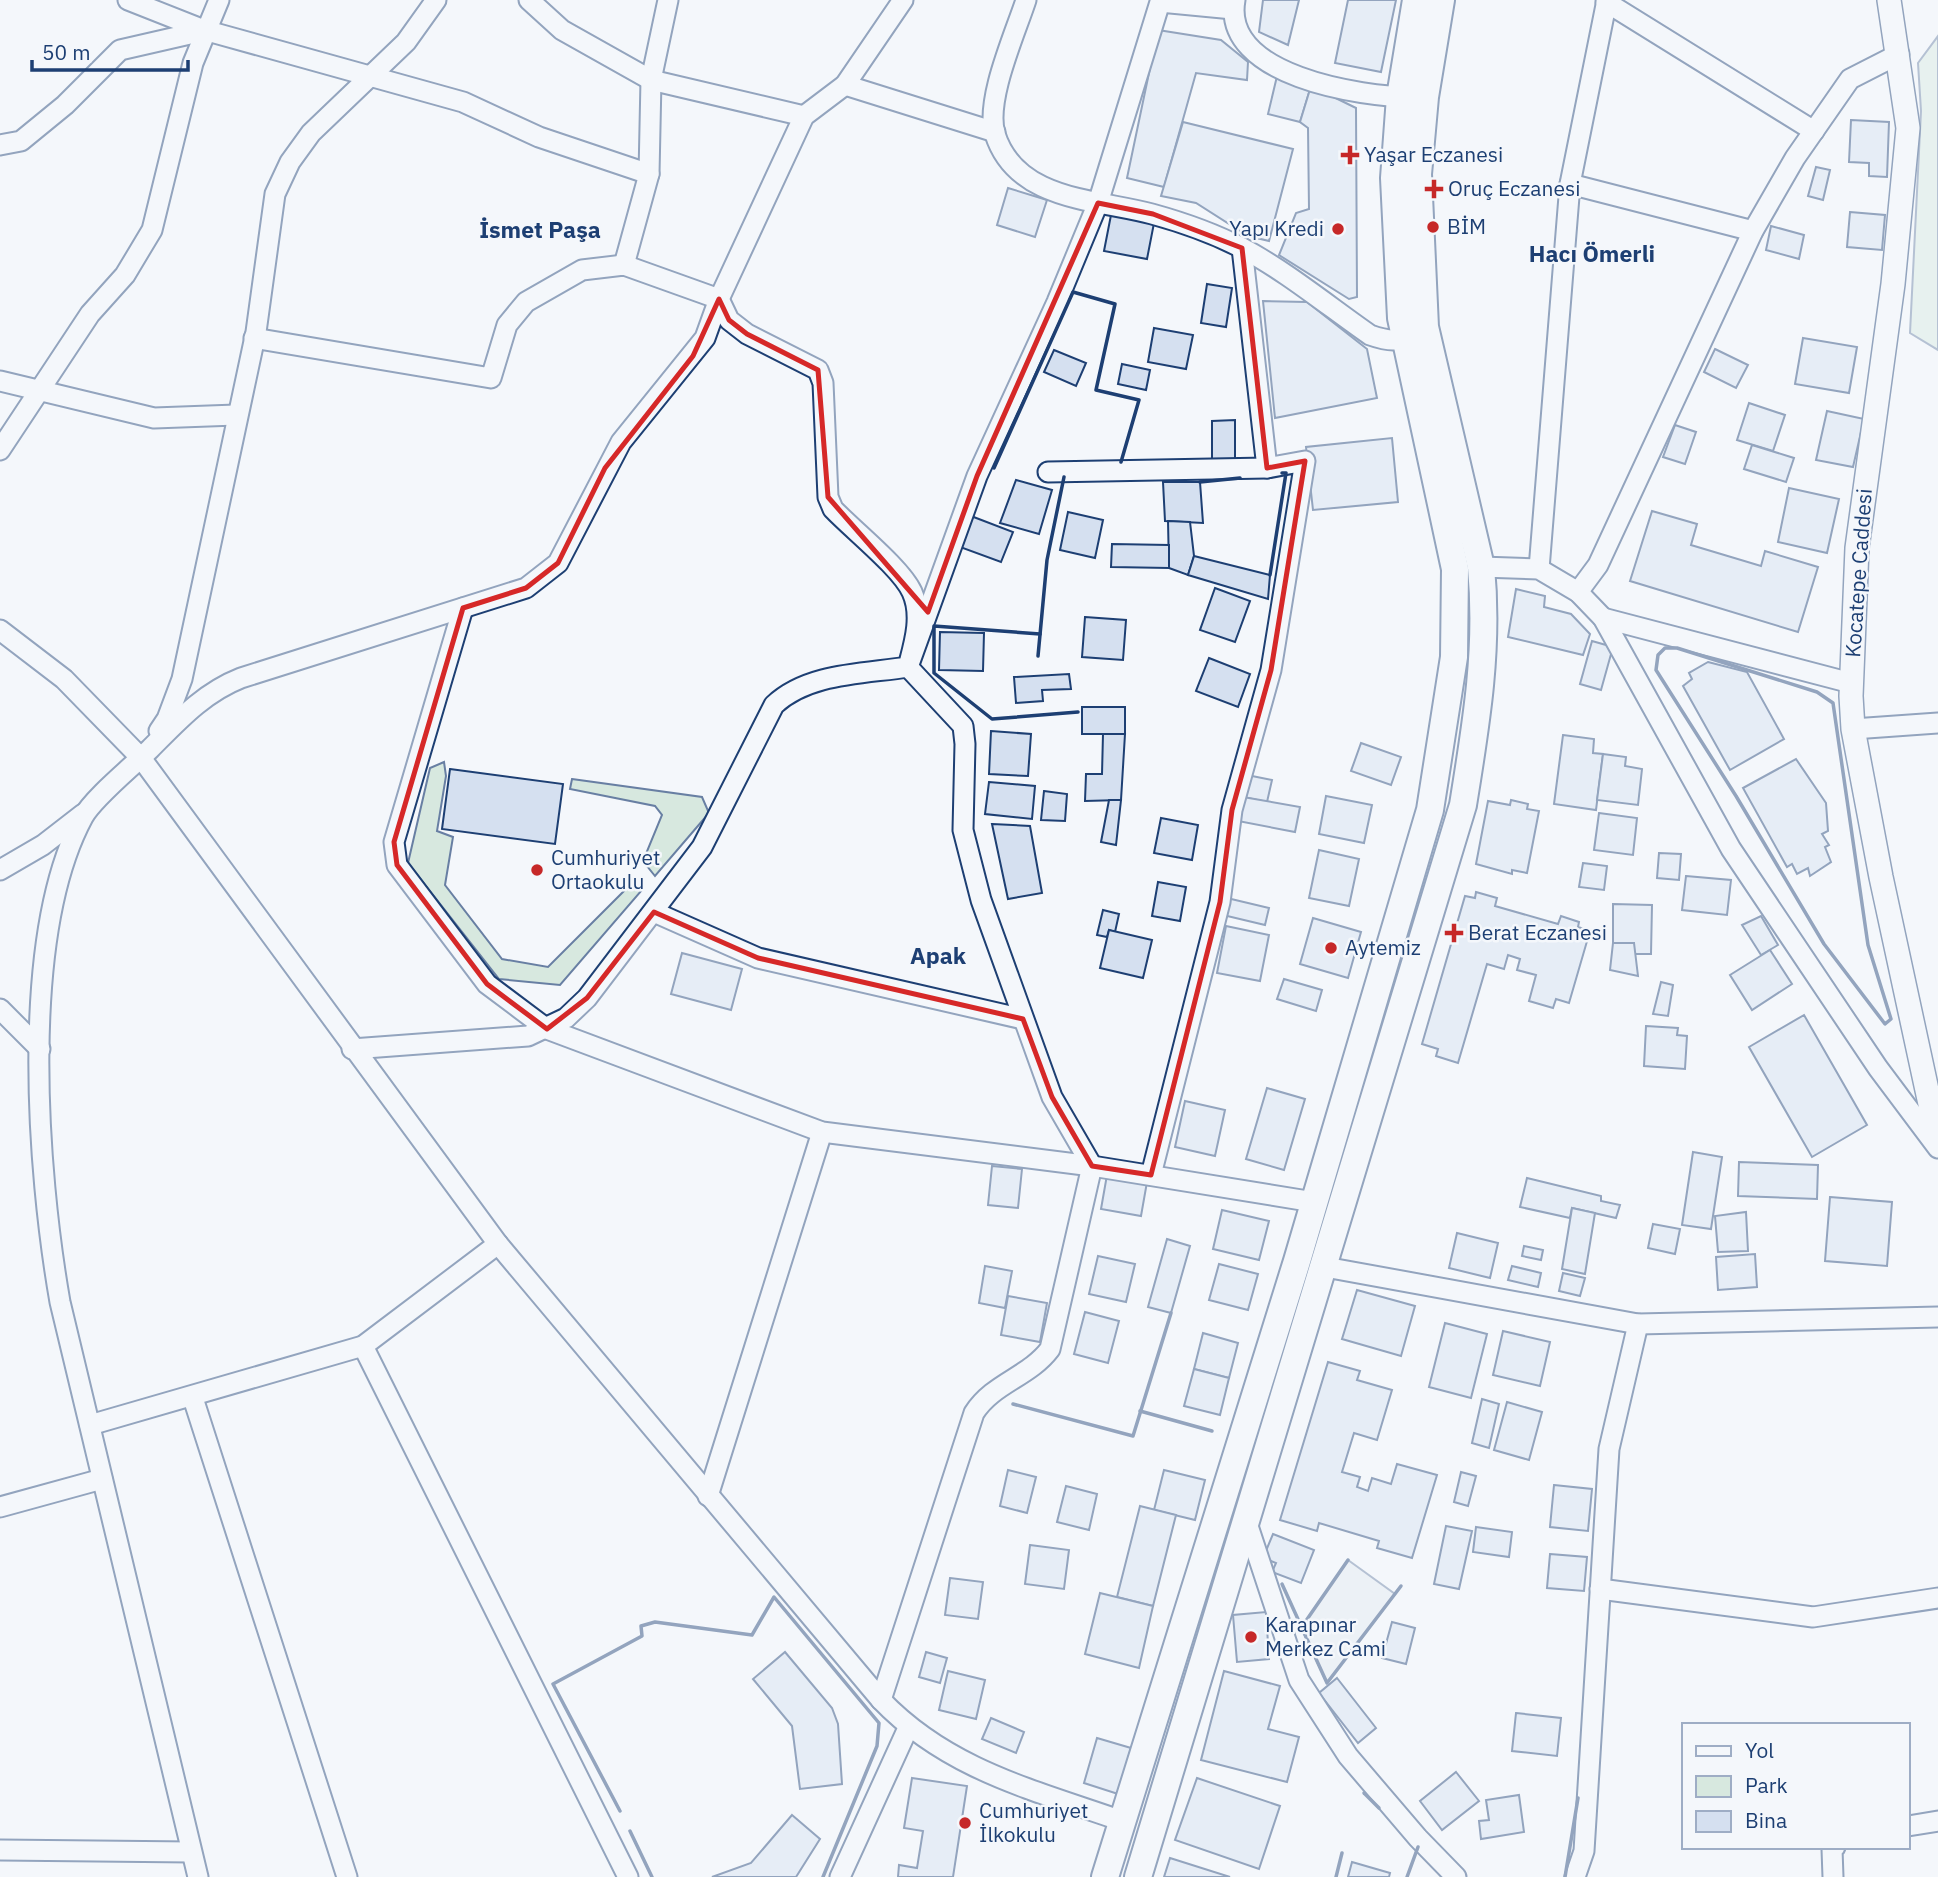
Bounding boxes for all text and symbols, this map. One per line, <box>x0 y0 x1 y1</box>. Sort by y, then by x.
scale bar <box>32 28 187 72</box>
text: 50 m <box>42 38 91 66</box>
place label: Yaşar Eczanesi <box>1364 140 1503 168</box>
marker: Yaşar Eczanesi <box>1342 147 1358 163</box>
place label: Oruç Eczanesi <box>1448 174 1581 202</box>
marker: Oruç Eczanesi <box>1426 181 1442 197</box>
place label: BİM <box>1447 212 1486 240</box>
district label: İsmet Paşa <box>479 214 601 244</box>
place label: Yapı Kredi <box>1229 214 1324 242</box>
marker: BİM <box>1425 219 1441 235</box>
marker: Yapı Kredi <box>1330 221 1346 237</box>
district label: Hacı Ömerli <box>1529 238 1655 268</box>
street label: Kocatepe Caddesi <box>1838 487 1878 658</box>
place label: Cumhuriyet Ortaokulu <box>551 843 660 895</box>
marker: Cumhuriyet Ortaokulu <box>529 862 545 878</box>
place label: Berat Eczanesi <box>1468 918 1607 946</box>
marker: Berat Eczanesi <box>1446 925 1462 941</box>
place label: Aytemiz <box>1345 933 1421 961</box>
district label: Apak <box>910 940 967 970</box>
marker: Aytemiz <box>1323 940 1339 956</box>
place label: Karapınar Merkez Cami <box>1265 1610 1386 1662</box>
marker: Karapınar Merkez Cami <box>1243 1629 1259 1645</box>
legend <box>1682 1723 1910 1849</box>
text: Yol <box>1745 1736 1774 1764</box>
text: Park <box>1745 1771 1788 1799</box>
place label: Cumhuriyet İlkokulu <box>979 1796 1088 1848</box>
text: Bina <box>1745 1806 1787 1834</box>
marker: Cumhuriyet İlkokulu <box>957 1815 973 1831</box>

